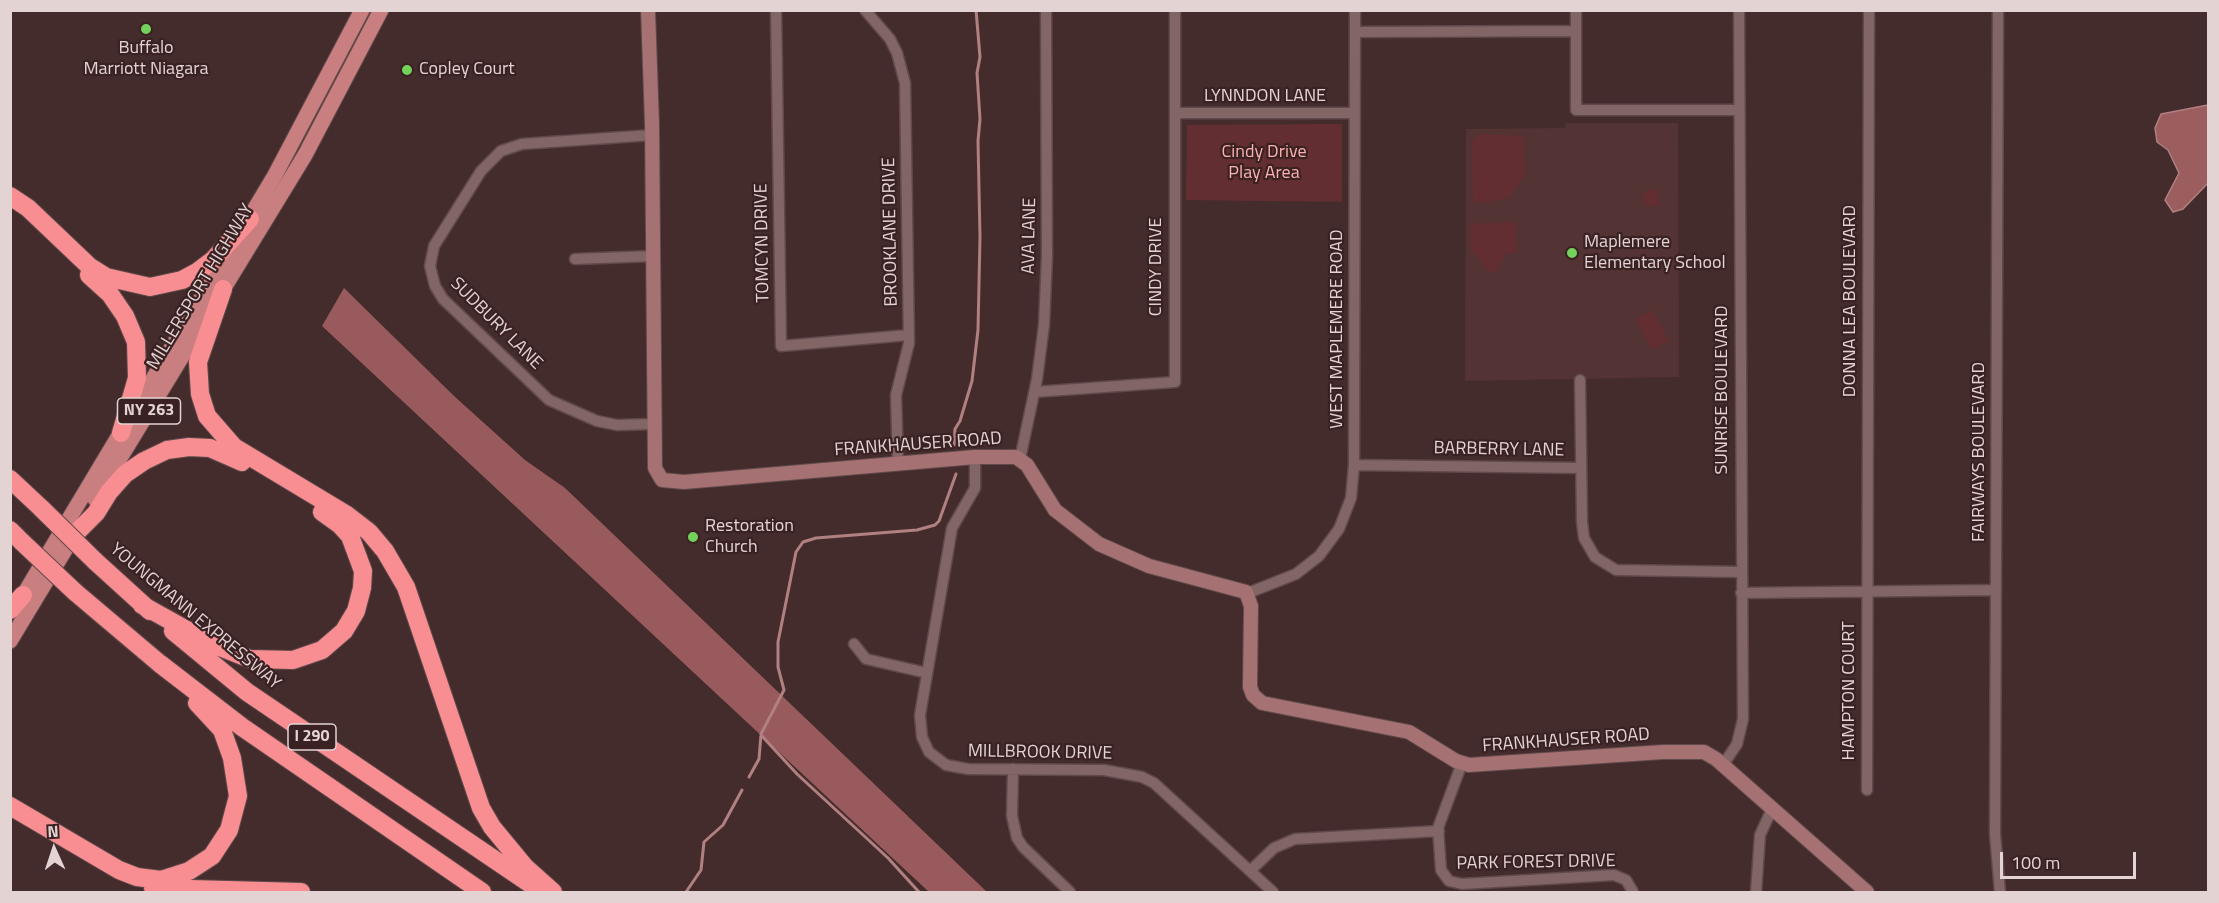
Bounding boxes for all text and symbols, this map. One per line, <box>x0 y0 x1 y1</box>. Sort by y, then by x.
marker: Buffalo Marriott Niagara <box>139 22 153 36</box>
place label: Buffalo Marriott Niagara <box>83 38 209 80</box>
place label: Copley Court <box>419 59 515 81</box>
marker: Copley Court <box>400 63 414 77</box>
street label: LYNNDON LANE <box>1204 86 1326 108</box>
park label: Cindy Drive Play Area <box>1222 142 1306 184</box>
street label: BROOKLANE DRIVE <box>879 157 903 307</box>
street label: TOMCYN DRIVE <box>751 183 775 303</box>
street label: AVA LANE <box>1019 198 1041 274</box>
street label: MILLERSPORT HIGHWAY <box>143 200 259 374</box>
street label: DONNA LEA BOULEVARD <box>1840 205 1862 397</box>
street label: CINDY DRIVE <box>1146 218 1168 316</box>
street label: WEST MAPLEMERE ROAD <box>1327 229 1349 429</box>
place label: Maplemere Elementary School <box>1584 232 1726 274</box>
marker: Maplemere Elementary School <box>1565 246 1579 260</box>
street label: SUDBURY LANE <box>445 273 547 375</box>
street label: SUNRISE BOULEVARD <box>1712 305 1734 475</box>
street label: FAIRWAYS BOULEVARD <box>1969 362 1991 542</box>
road number: NY 263 <box>118 398 180 424</box>
street label: FRANKHAUSER ROAD <box>834 428 1002 462</box>
street label: BARBERRY LANE <box>1433 438 1565 462</box>
place label: Restoration Church <box>705 516 794 558</box>
marker: Restoration Church <box>686 530 700 544</box>
street label: YOUNGMANN EXPRESSWAY <box>105 539 285 695</box>
street label: HAMPTON COURT <box>1839 621 1861 761</box>
road number: I 290 <box>288 724 336 750</box>
street label: FRANKHAUSER ROAD <box>1482 724 1650 758</box>
street label: MILLBROOK DRIVE <box>968 741 1112 765</box>
north arrow <box>24 819 84 879</box>
text: N <box>47 819 59 843</box>
scale bar <box>2003 840 2140 878</box>
text: 100 m <box>2011 849 2060 876</box>
street label: PARK FOREST DRIVE <box>1456 851 1616 875</box>

